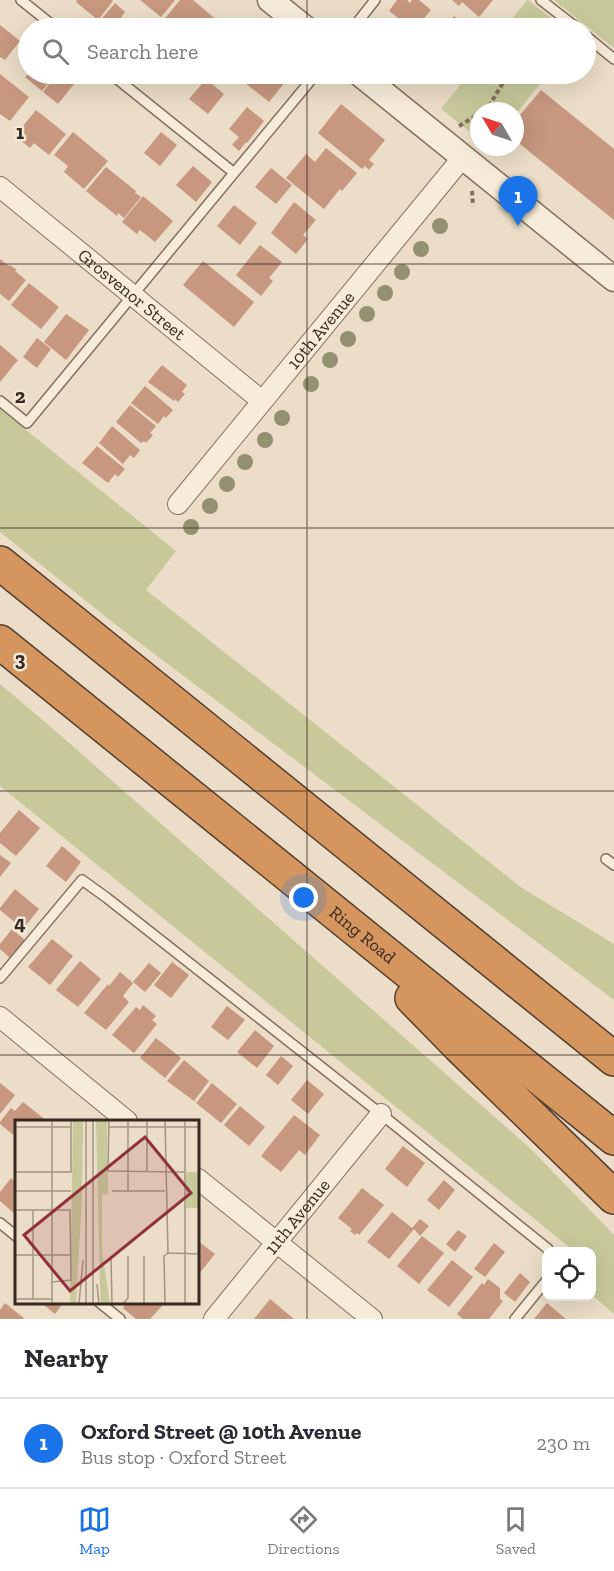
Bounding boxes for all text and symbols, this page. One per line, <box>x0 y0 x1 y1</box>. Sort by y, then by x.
search box <box>18 18 596 84</box>
icon: search <box>39 35 72 68</box>
text: Search here <box>87 38 198 65</box>
north arrow <box>470 102 524 156</box>
text: 1 <box>16 120 24 144</box>
pin: 1 <box>498 176 538 226</box>
street label: Grosvenor Street <box>73 244 190 345</box>
street label: 10th Avenue <box>282 287 359 374</box>
text: 2 <box>15 384 26 408</box>
text: 3 <box>15 647 26 671</box>
your location <box>289 883 318 912</box>
street label: Ring Road <box>325 901 400 968</box>
text: 4 <box>14 911 26 935</box>
inset map <box>15 1120 200 1304</box>
street label: 11th Avenue <box>260 1174 335 1259</box>
map controls <box>542 1247 596 1301</box>
button: locate <box>542 1247 596 1301</box>
text: Nearby <box>24 1342 108 1374</box>
text: Oxford Street @ 10th Avenue <box>81 1418 361 1445</box>
text: 1 <box>39 1431 48 1455</box>
text: 230 m <box>537 1431 590 1455</box>
text: Bus stop · Oxford Street <box>81 1445 286 1469</box>
tab: Map <box>78 1503 111 1558</box>
tab: Directions <box>267 1503 340 1558</box>
tab: Saved <box>496 1503 536 1558</box>

